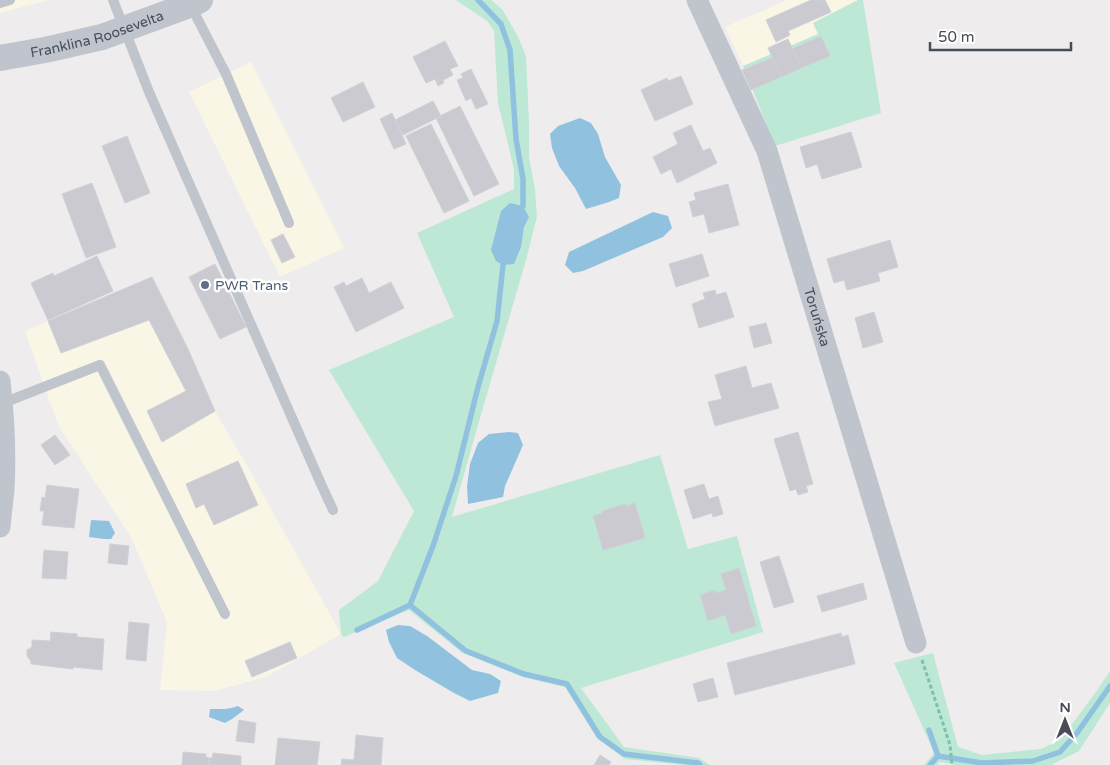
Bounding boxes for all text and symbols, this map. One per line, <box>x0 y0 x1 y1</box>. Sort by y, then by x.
street label: Franklina Roosevelta <box>29 7 166 61</box>
scale bar <box>930 20 1071 52</box>
text: 50 m <box>938 28 975 46</box>
place label: PWR Trans <box>215 277 289 294</box>
marker: PWR Trans <box>199 279 211 291</box>
street label: Toruńska <box>800 286 834 349</box>
north arrow <box>1040 695 1090 745</box>
text: N <box>1059 699 1071 716</box>

